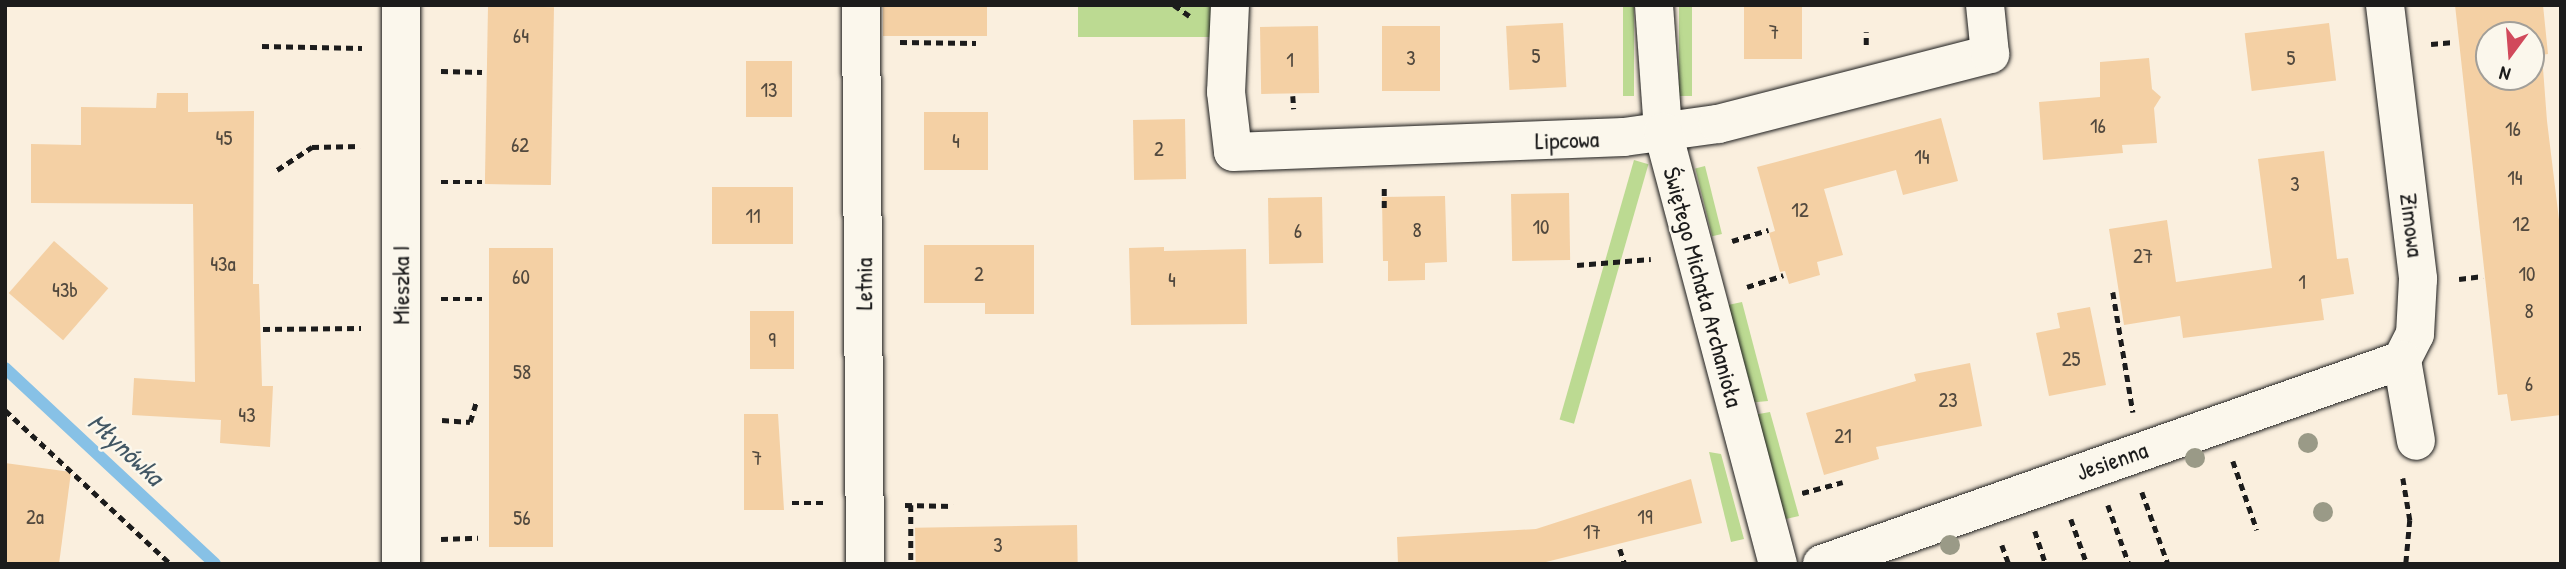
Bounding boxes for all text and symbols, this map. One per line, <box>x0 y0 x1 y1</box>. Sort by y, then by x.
house number: 7 <box>1769 19 1779 45</box>
north arrow <box>2475 21 2545 91</box>
house number: 64 <box>513 23 529 49</box>
house number: 5 <box>1532 43 1540 69</box>
house number: 3 <box>1406 45 1416 71</box>
house number: 5 <box>2287 45 2295 71</box>
house number: 1 <box>1286 47 1294 73</box>
text: N <box>2496 60 2513 88</box>
house number: 13 <box>760 77 778 103</box>
house number: 16 <box>2090 113 2106 139</box>
house number: 16 <box>2505 116 2521 142</box>
street label: Lipcowa <box>1534 124 1600 156</box>
house number: 45 <box>216 125 232 151</box>
house number: 4 <box>952 128 960 154</box>
house number: 62 <box>511 132 529 158</box>
house number: 2 <box>1154 136 1164 162</box>
house number: 14 <box>1914 144 1930 170</box>
street label: Świętego Michała Archanioła <box>1657 164 1749 410</box>
house number: 14 <box>2507 165 2523 191</box>
house number: 3 <box>2290 171 2300 197</box>
street label: Zimowa <box>2394 191 2430 259</box>
house number: 12 <box>1791 197 1809 223</box>
house number: 11 <box>745 203 761 229</box>
house number: 12 <box>2512 211 2530 237</box>
house number: 10 <box>1532 214 1550 240</box>
house number: 8 <box>1412 217 1422 243</box>
house number: 6 <box>1294 218 1302 244</box>
house number: 27 <box>2133 243 2153 269</box>
street label: Mieszka I <box>387 245 415 325</box>
house number: 43a <box>210 251 236 277</box>
street label: Letnia <box>850 258 878 310</box>
house number: 2 <box>974 261 984 287</box>
house number: 10 <box>2518 261 2536 287</box>
house number: 60 <box>512 264 530 290</box>
house number: 4 <box>1168 267 1176 293</box>
house number: 1 <box>2298 269 2306 295</box>
house number: 43b <box>52 277 78 303</box>
house number: 8 <box>2524 298 2534 324</box>
house number: 9 <box>768 327 776 353</box>
house number: 25 <box>2062 346 2080 372</box>
house number: 58 <box>513 359 531 385</box>
house number: 6 <box>2525 371 2533 397</box>
house number: 23 <box>1938 387 1958 413</box>
house number: 43 <box>238 402 256 428</box>
water label: Młynówka <box>82 406 170 492</box>
house number: 21 <box>1834 423 1852 449</box>
street label: Jesienna <box>2072 435 2152 487</box>
house number: 7 <box>752 445 762 471</box>
house number: 2a <box>26 504 44 530</box>
house number: 19 <box>1637 504 1653 530</box>
house number: 56 <box>513 505 531 531</box>
house number: 17 <box>1583 519 1601 545</box>
house number: 3 <box>993 532 1003 558</box>

